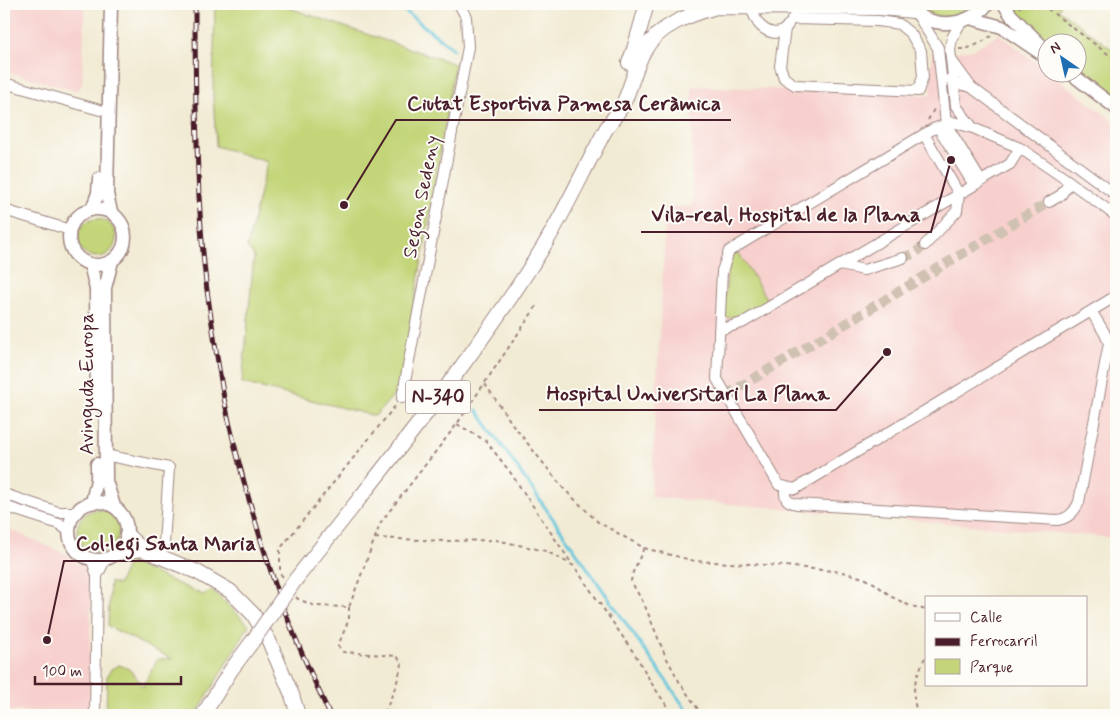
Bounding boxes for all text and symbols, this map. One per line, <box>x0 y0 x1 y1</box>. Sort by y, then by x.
north arrow <box>1038 32 1088 82</box>
text: N <box>1046 38 1064 58</box>
callout: Ciutat Esportiva Pamesa Ceràmica <box>396 84 731 120</box>
text: Ciutat Esportiva Pamesa Ceràmica <box>407 90 721 118</box>
street label: Segon Sedeny <box>397 133 449 261</box>
callout: Vila-real, Hospital de la Plana <box>641 196 931 232</box>
text: Vila-real, Hospital de la Plana <box>651 201 921 229</box>
street label: Avinguda Europa <box>74 313 102 455</box>
callout: Hospital Universitari La Plana <box>539 374 836 410</box>
text: Hospital Universitari La Plana <box>546 380 831 408</box>
road number: N-340 <box>406 381 470 414</box>
callout: Col·legi Santa Maria <box>64 525 269 561</box>
text: Col·legi Santa Maria <box>76 530 256 560</box>
legend <box>925 596 1088 686</box>
text: Calle <box>970 608 1002 628</box>
text: Ferrocarril <box>970 632 1038 652</box>
scale bar <box>35 654 181 686</box>
text: Parque <box>970 658 1013 678</box>
text: 100 m <box>42 662 82 682</box>

